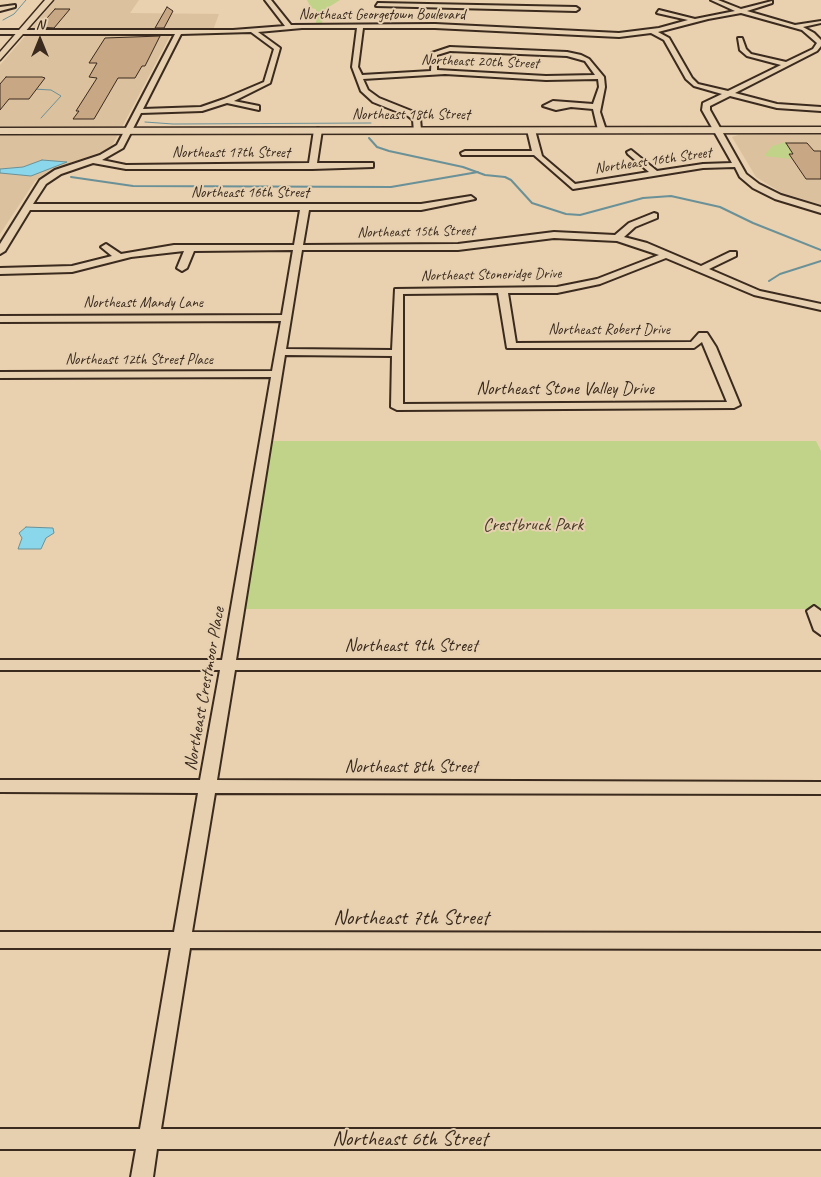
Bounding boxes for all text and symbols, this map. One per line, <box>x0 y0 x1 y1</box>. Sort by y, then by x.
street label: Northeast Georgetown Boulevard <box>299 6 465 24</box>
north arrow <box>15 15 65 65</box>
text: N <box>36 16 44 33</box>
street label: Northeast 20th Street <box>421 51 539 73</box>
street label: Northeast 18th Street <box>352 106 470 124</box>
street label: Northeast 17th Street <box>172 144 290 162</box>
street label: Northeast 16th Street <box>593 144 713 178</box>
street label: Northeast 16th Street <box>191 184 309 202</box>
street label: Northeast 15th Street <box>357 222 475 242</box>
street label: Northeast Stoneridge Drive <box>421 265 561 285</box>
street label: Northeast Mandy Lane <box>83 294 203 312</box>
street label: Northeast Robert Drive <box>548 321 670 339</box>
street label: Northeast 12th Street Place <box>65 351 213 369</box>
street label: Northeast Stone Valley Drive <box>476 378 654 400</box>
park label: Crestbruck Park <box>483 514 583 536</box>
street label: Northeast Crestmoor Place <box>180 606 230 772</box>
street label: Northeast 9th Street <box>344 635 478 657</box>
street label: Northeast 8th Street <box>344 756 478 778</box>
street label: Northeast 7th Street <box>333 905 489 931</box>
street label: Northeast 6th Street <box>332 1126 488 1152</box>

